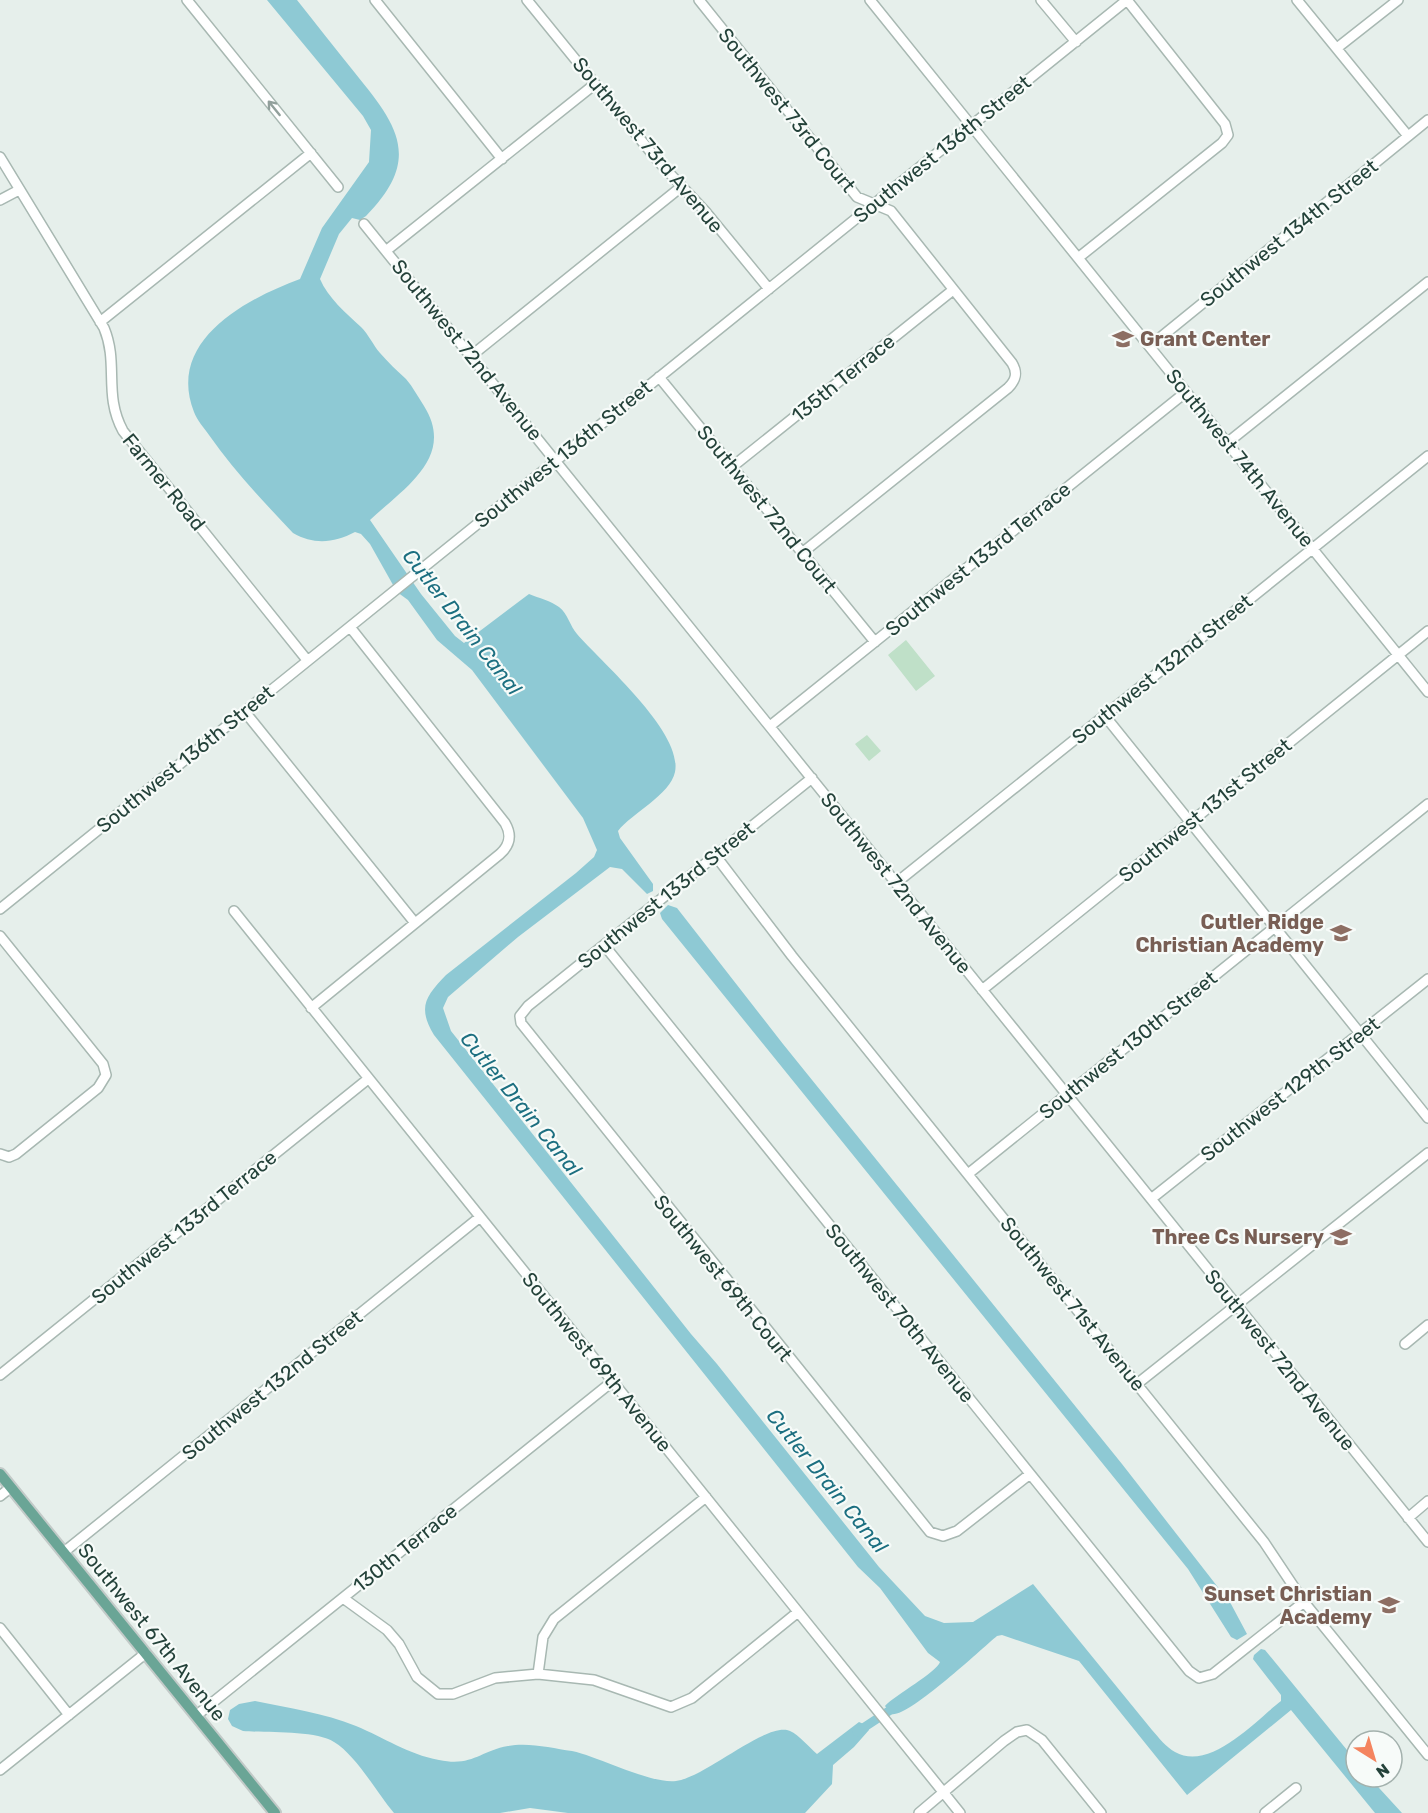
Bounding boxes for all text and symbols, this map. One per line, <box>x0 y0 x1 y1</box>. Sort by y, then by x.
street label: Southwest 73rd Court <box>713 23 861 197</box>
street label: Southwest 73rd Avenue <box>568 52 728 238</box>
street label: Southwest 136th Street <box>849 70 1036 228</box>
one-way arrow <box>267 100 280 116</box>
street label: Southwest 134th Street <box>1195 154 1383 312</box>
street label: Southwest 72nd Avenue <box>387 255 547 445</box>
school or university icon: Grant Center <box>1111 327 1135 351</box>
place label: Grant Center <box>1140 327 1270 351</box>
street label: 135th Terrace <box>786 329 900 427</box>
street label: Southwest 74th Avenue <box>1161 364 1319 552</box>
street label: Southwest 136th Street <box>470 375 657 533</box>
street label: Southwest 72nd Court <box>692 420 842 598</box>
street label: Farmer Road <box>117 429 211 535</box>
street label: Southwest 133rd Terrace <box>881 477 1075 641</box>
water label: Cutler Drain Canal <box>398 544 528 700</box>
street label: Southwest 132nd Street <box>1067 589 1257 749</box>
street label: Southwest 136th Street <box>92 680 279 838</box>
street label: Southwest 131st Street <box>1114 733 1296 887</box>
street label: Southwest 72nd Avenue <box>816 788 976 978</box>
street label: Southwest 133rd Street <box>573 816 759 974</box>
place label: Cutler Ridge Christian Academy <box>1136 910 1324 957</box>
school or university icon: Cutler Ridge Christian Academy <box>1329 921 1353 945</box>
street label: Southwest 130th Street <box>1034 966 1222 1124</box>
street label: Southwest 129th Street <box>1196 1012 1384 1166</box>
water label: Cutler Drain Canal <box>455 1026 588 1182</box>
street label: Southwest 133rd Terrace <box>87 1145 281 1309</box>
street label: Southwest 69th Court <box>649 1190 797 1366</box>
street label: Southwest 71st Avenue <box>995 1212 1151 1396</box>
street label: Southwest 70th Avenue <box>820 1219 980 1407</box>
place label: Three Cs Nursery <box>1152 1225 1324 1249</box>
school or university icon: Three Cs Nursery <box>1329 1225 1353 1249</box>
street label: Southwest 72nd Avenue <box>1200 1265 1360 1455</box>
street label: Southwest 69th Avenue <box>517 1267 677 1457</box>
street label: Southwest 132nd Street <box>177 1305 367 1465</box>
water label: Cutler Drain Canal <box>761 1403 894 1559</box>
street label: 130th Terrace <box>348 1499 462 1597</box>
street label: Southwest 67th Avenue <box>73 1538 231 1726</box>
place label: Sunset Christian Academy <box>1204 1582 1372 1629</box>
school or university icon: Sunset Christian Academy <box>1377 1593 1401 1617</box>
north arrow <box>1344 1729 1404 1789</box>
text: N <box>1372 1760 1393 1782</box>

